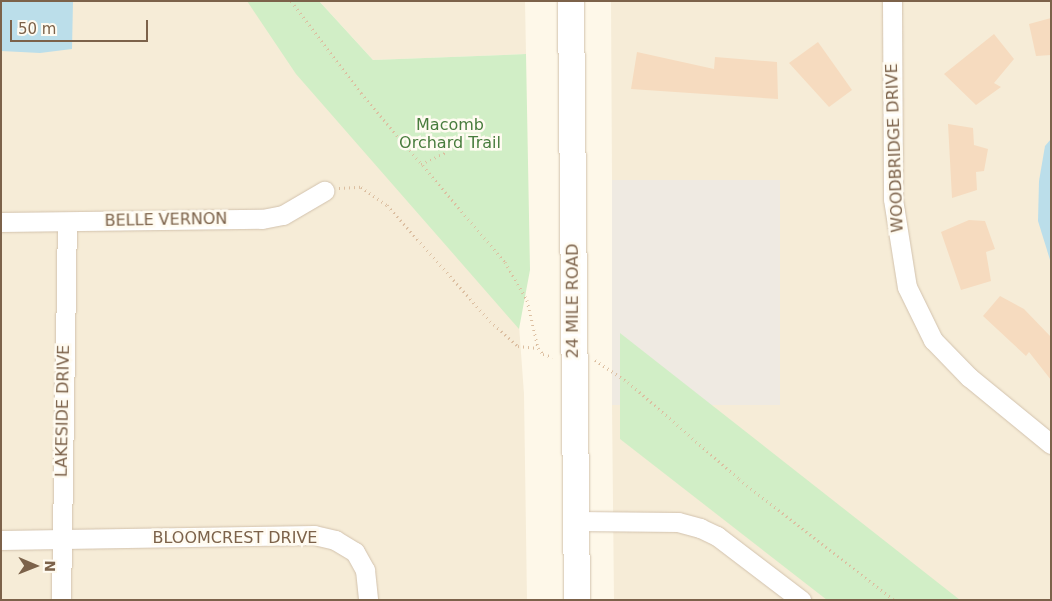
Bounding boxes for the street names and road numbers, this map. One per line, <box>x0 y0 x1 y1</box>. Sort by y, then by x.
street label: WOODBRIDGE DRIVE <box>882 63 908 233</box>
street label: BELLE VERNON <box>104 209 228 231</box>
street label: 24 MILE ROAD <box>563 244 583 358</box>
street label: LAKESIDE DRIVE <box>52 345 74 477</box>
street label: BLOOMCREST DRIVE <box>153 528 317 548</box>

